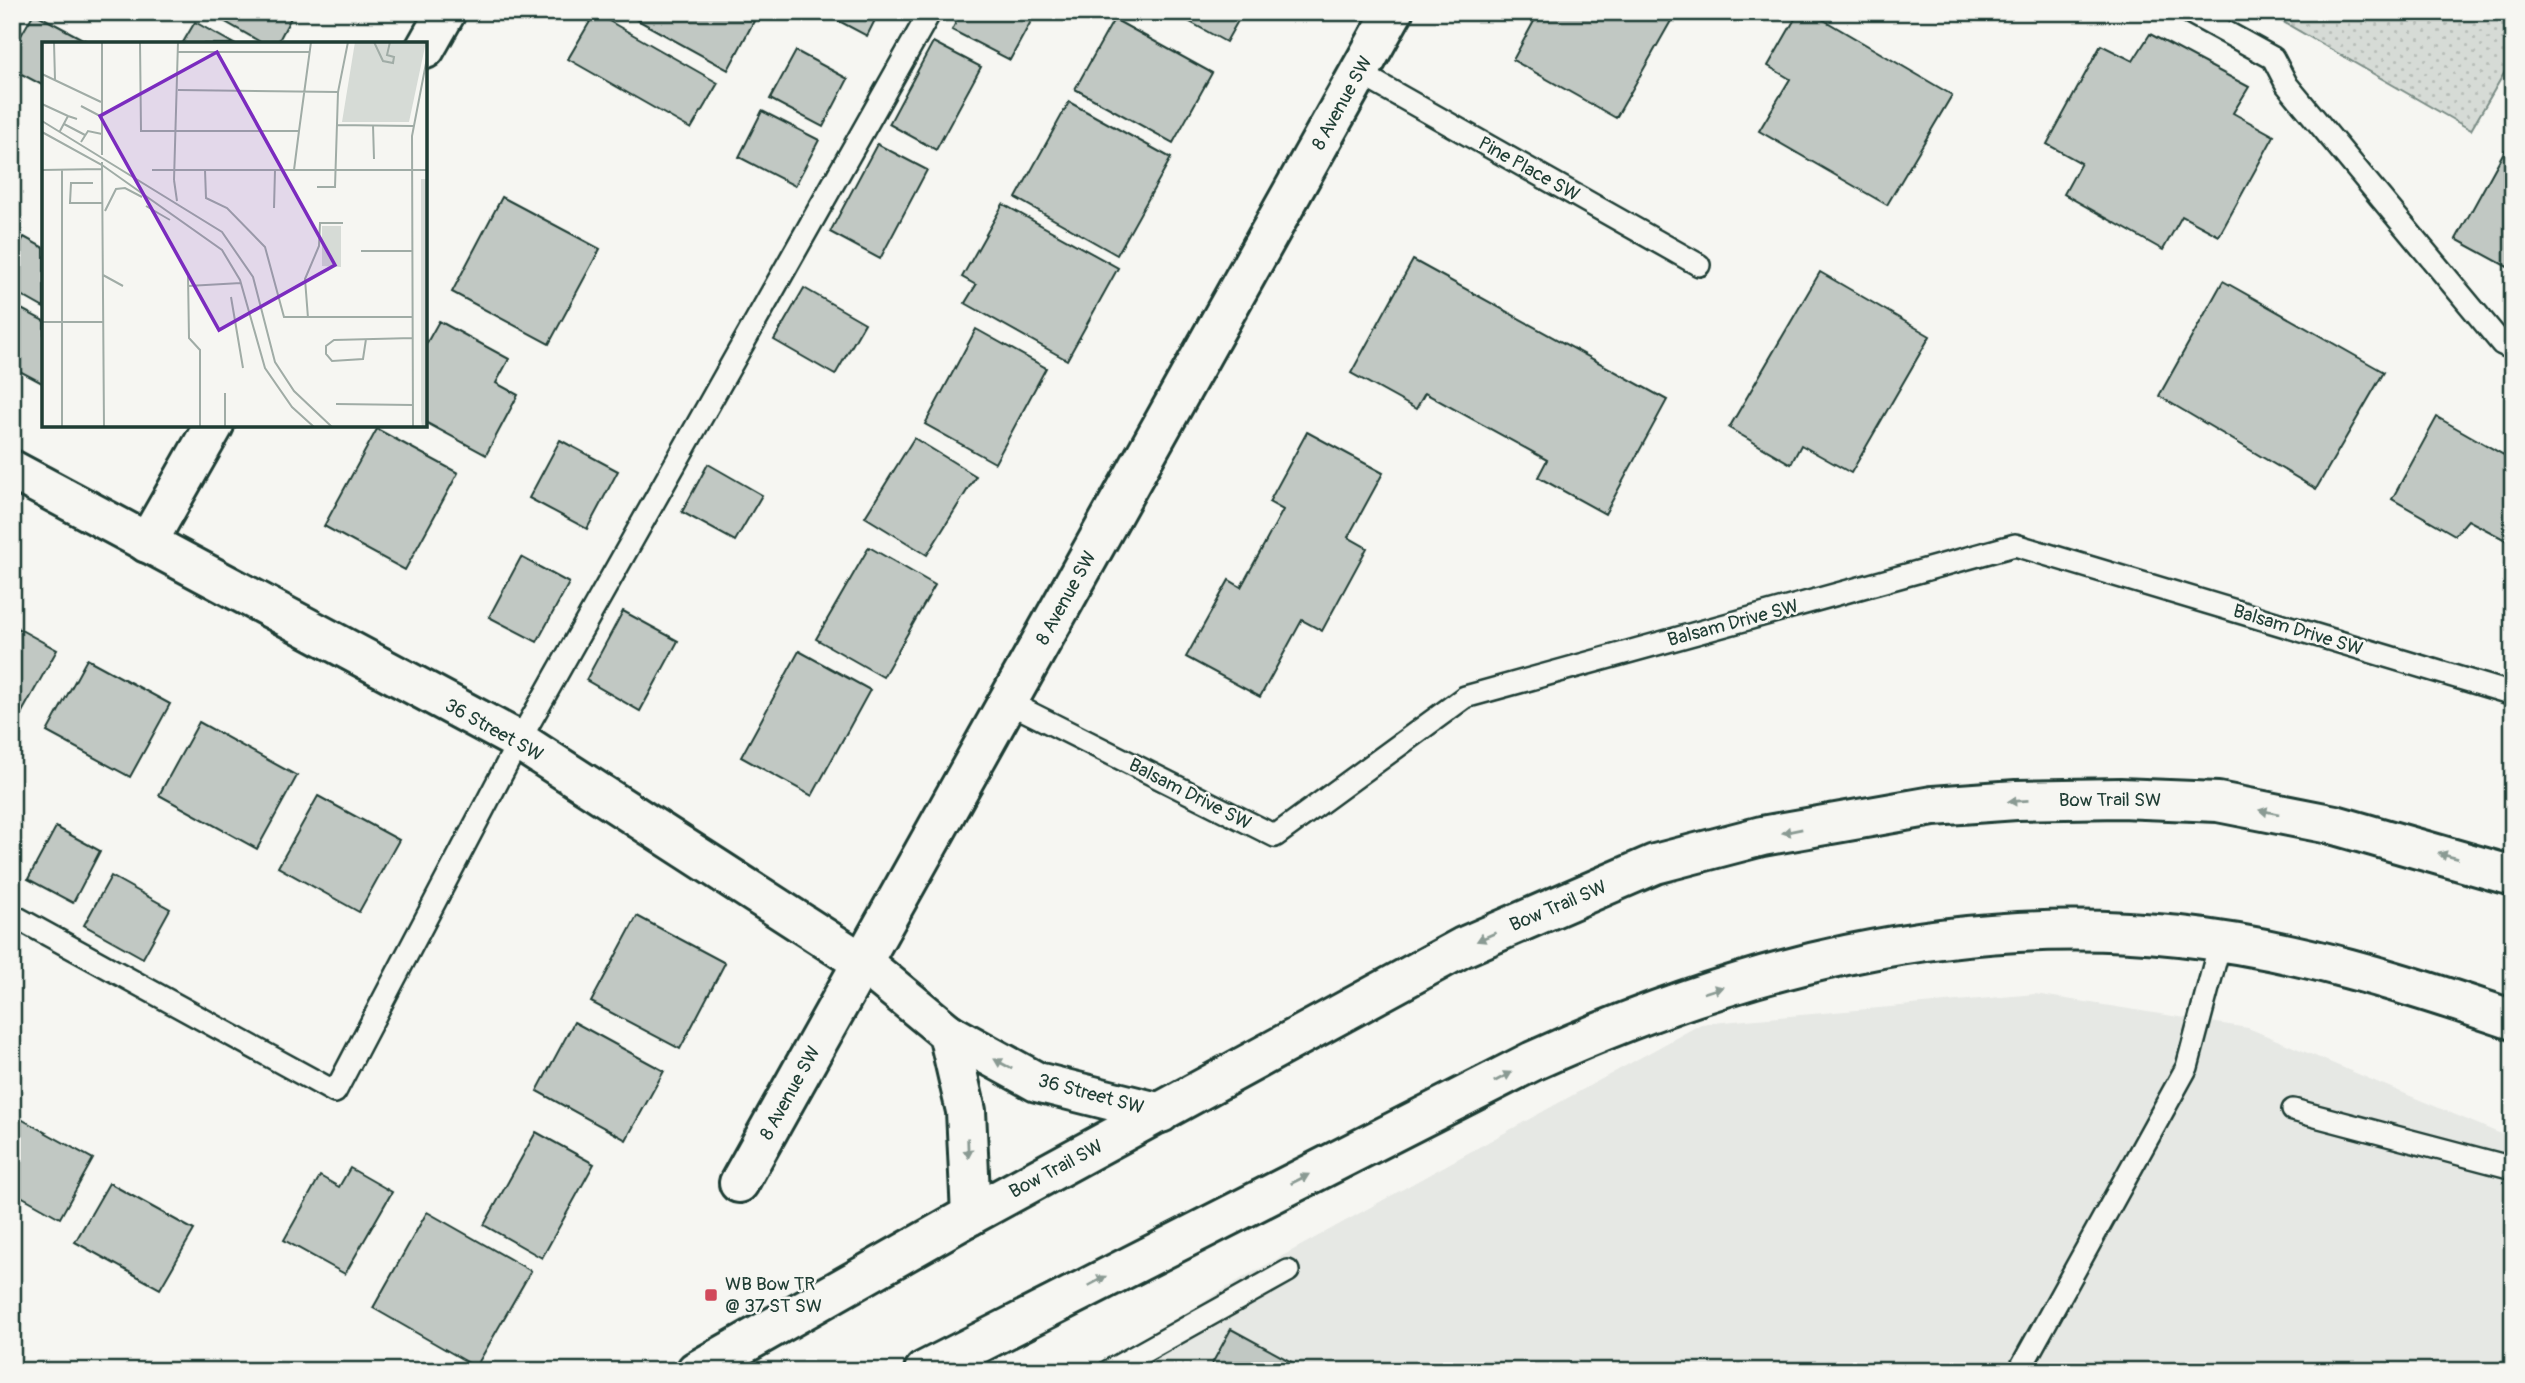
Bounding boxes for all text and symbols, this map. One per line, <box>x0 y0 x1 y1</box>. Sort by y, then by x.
inset map <box>42 42 427 427</box>
street label: 8 Avenue SW <box>1306 52 1378 154</box>
street label: Pine Place SW <box>1474 131 1584 207</box>
street label: 8 Avenue SW <box>1030 547 1102 649</box>
street label: Balsam Drive SW <box>1665 594 1801 652</box>
street label: Balsam Drive SW <box>2230 599 2366 661</box>
street label: 36 Street SW <box>441 693 547 767</box>
street label: Balsam Drive SW <box>1125 753 1255 835</box>
street label: Bow Trail SW <box>2059 788 2161 812</box>
one-way arrow <box>2006 795 2028 806</box>
one-way arrow <box>2258 807 2280 818</box>
one-way arrow <box>1781 825 1803 836</box>
one-way arrow <box>2436 850 2458 861</box>
street label: Bow Trail SW <box>1506 875 1610 937</box>
one-way arrow <box>1476 931 1496 943</box>
one-way arrow <box>1703 984 1724 995</box>
street label: 8 Avenue SW <box>754 1042 826 1144</box>
one-way arrow <box>994 1058 1013 1070</box>
street label: 36 Street SW <box>1035 1068 1147 1120</box>
one-way arrow <box>1493 1071 1513 1083</box>
street label: Bow Trail SW <box>1005 1134 1107 1204</box>
one-way arrow <box>962 1137 973 1159</box>
one-way arrow <box>1290 1174 1310 1185</box>
place label: WB Bow TR @ 37 ST SW <box>725 1272 822 1318</box>
one-way arrow <box>1087 1276 1107 1287</box>
marker: WB Bow TR @ 37 ST SW <box>703 1287 719 1303</box>

